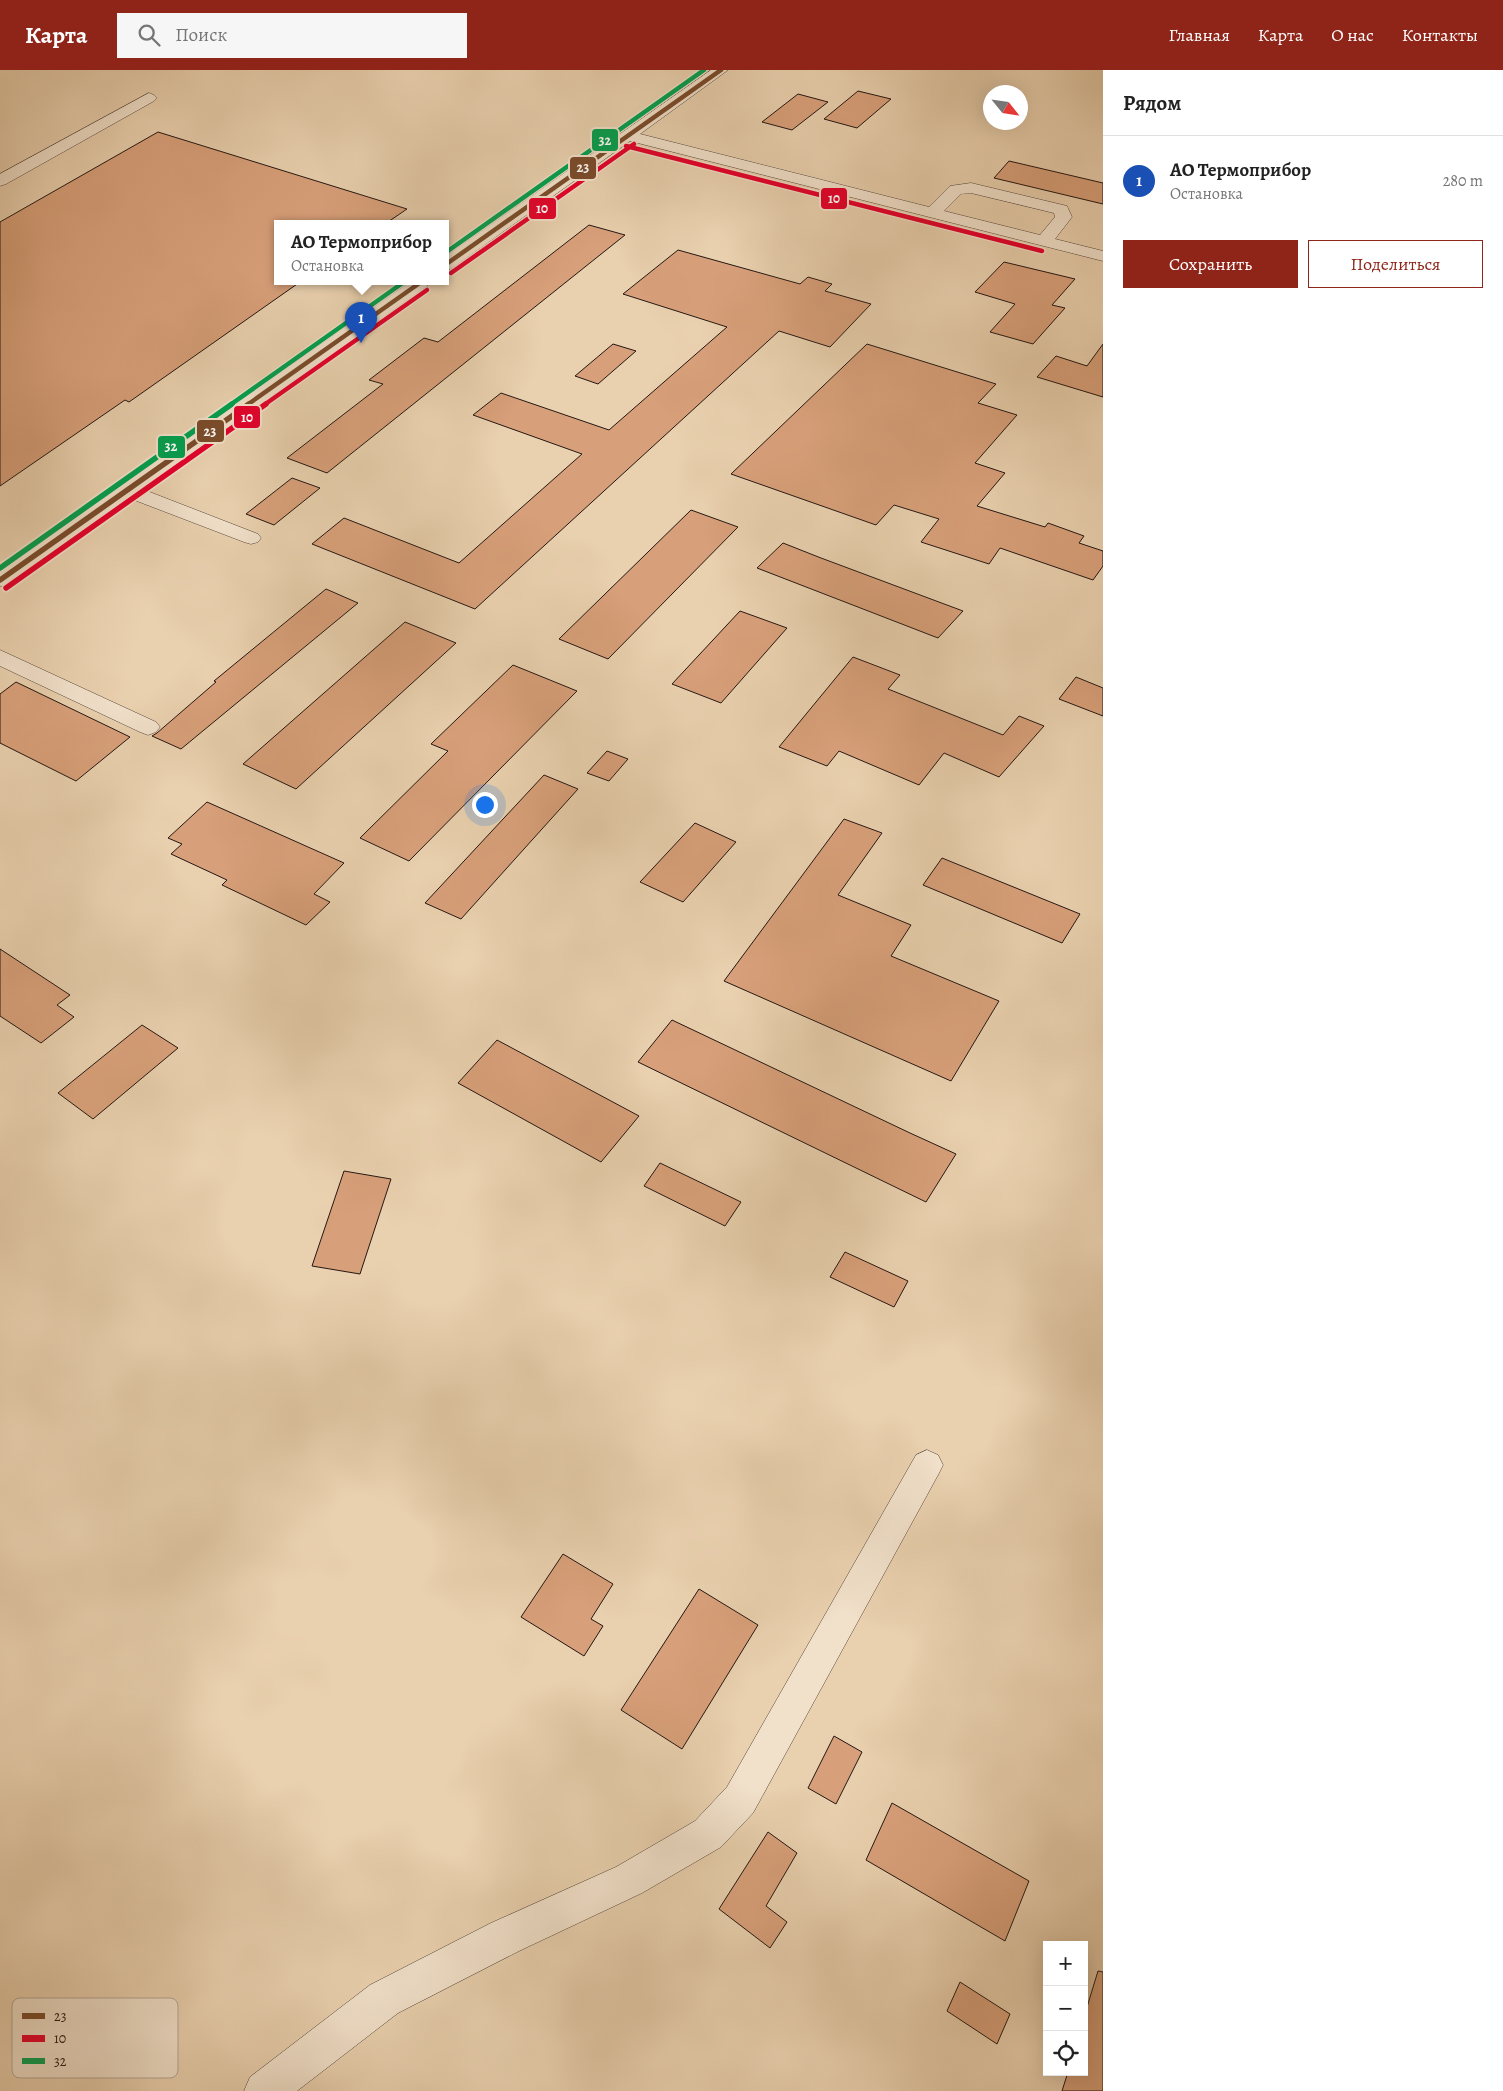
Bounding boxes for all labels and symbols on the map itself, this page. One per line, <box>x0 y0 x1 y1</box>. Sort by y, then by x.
north arrow <box>983 85 1028 130</box>
line badge: 32 <box>591 128 619 152</box>
text: 32 <box>599 131 612 150</box>
line badge: 23 <box>569 156 597 180</box>
text: 23 <box>577 158 589 177</box>
line badge: 10 <box>820 187 848 210</box>
text: 10 <box>828 189 840 208</box>
line badge: 10 <box>528 197 557 220</box>
text: 10 <box>536 199 548 218</box>
pin: 1 <box>345 302 377 343</box>
line badge: 10 <box>233 405 261 429</box>
text: 10 <box>241 408 253 427</box>
line badge: 23 <box>196 419 225 443</box>
text: 23 <box>204 422 216 441</box>
line badge: 32 <box>157 435 186 459</box>
text: 32 <box>165 437 178 456</box>
your location <box>472 792 498 818</box>
legend <box>12 1998 178 2078</box>
text: 23 <box>54 2007 67 2026</box>
text: 10 <box>54 2029 66 2048</box>
text: 32 <box>54 2052 67 2071</box>

